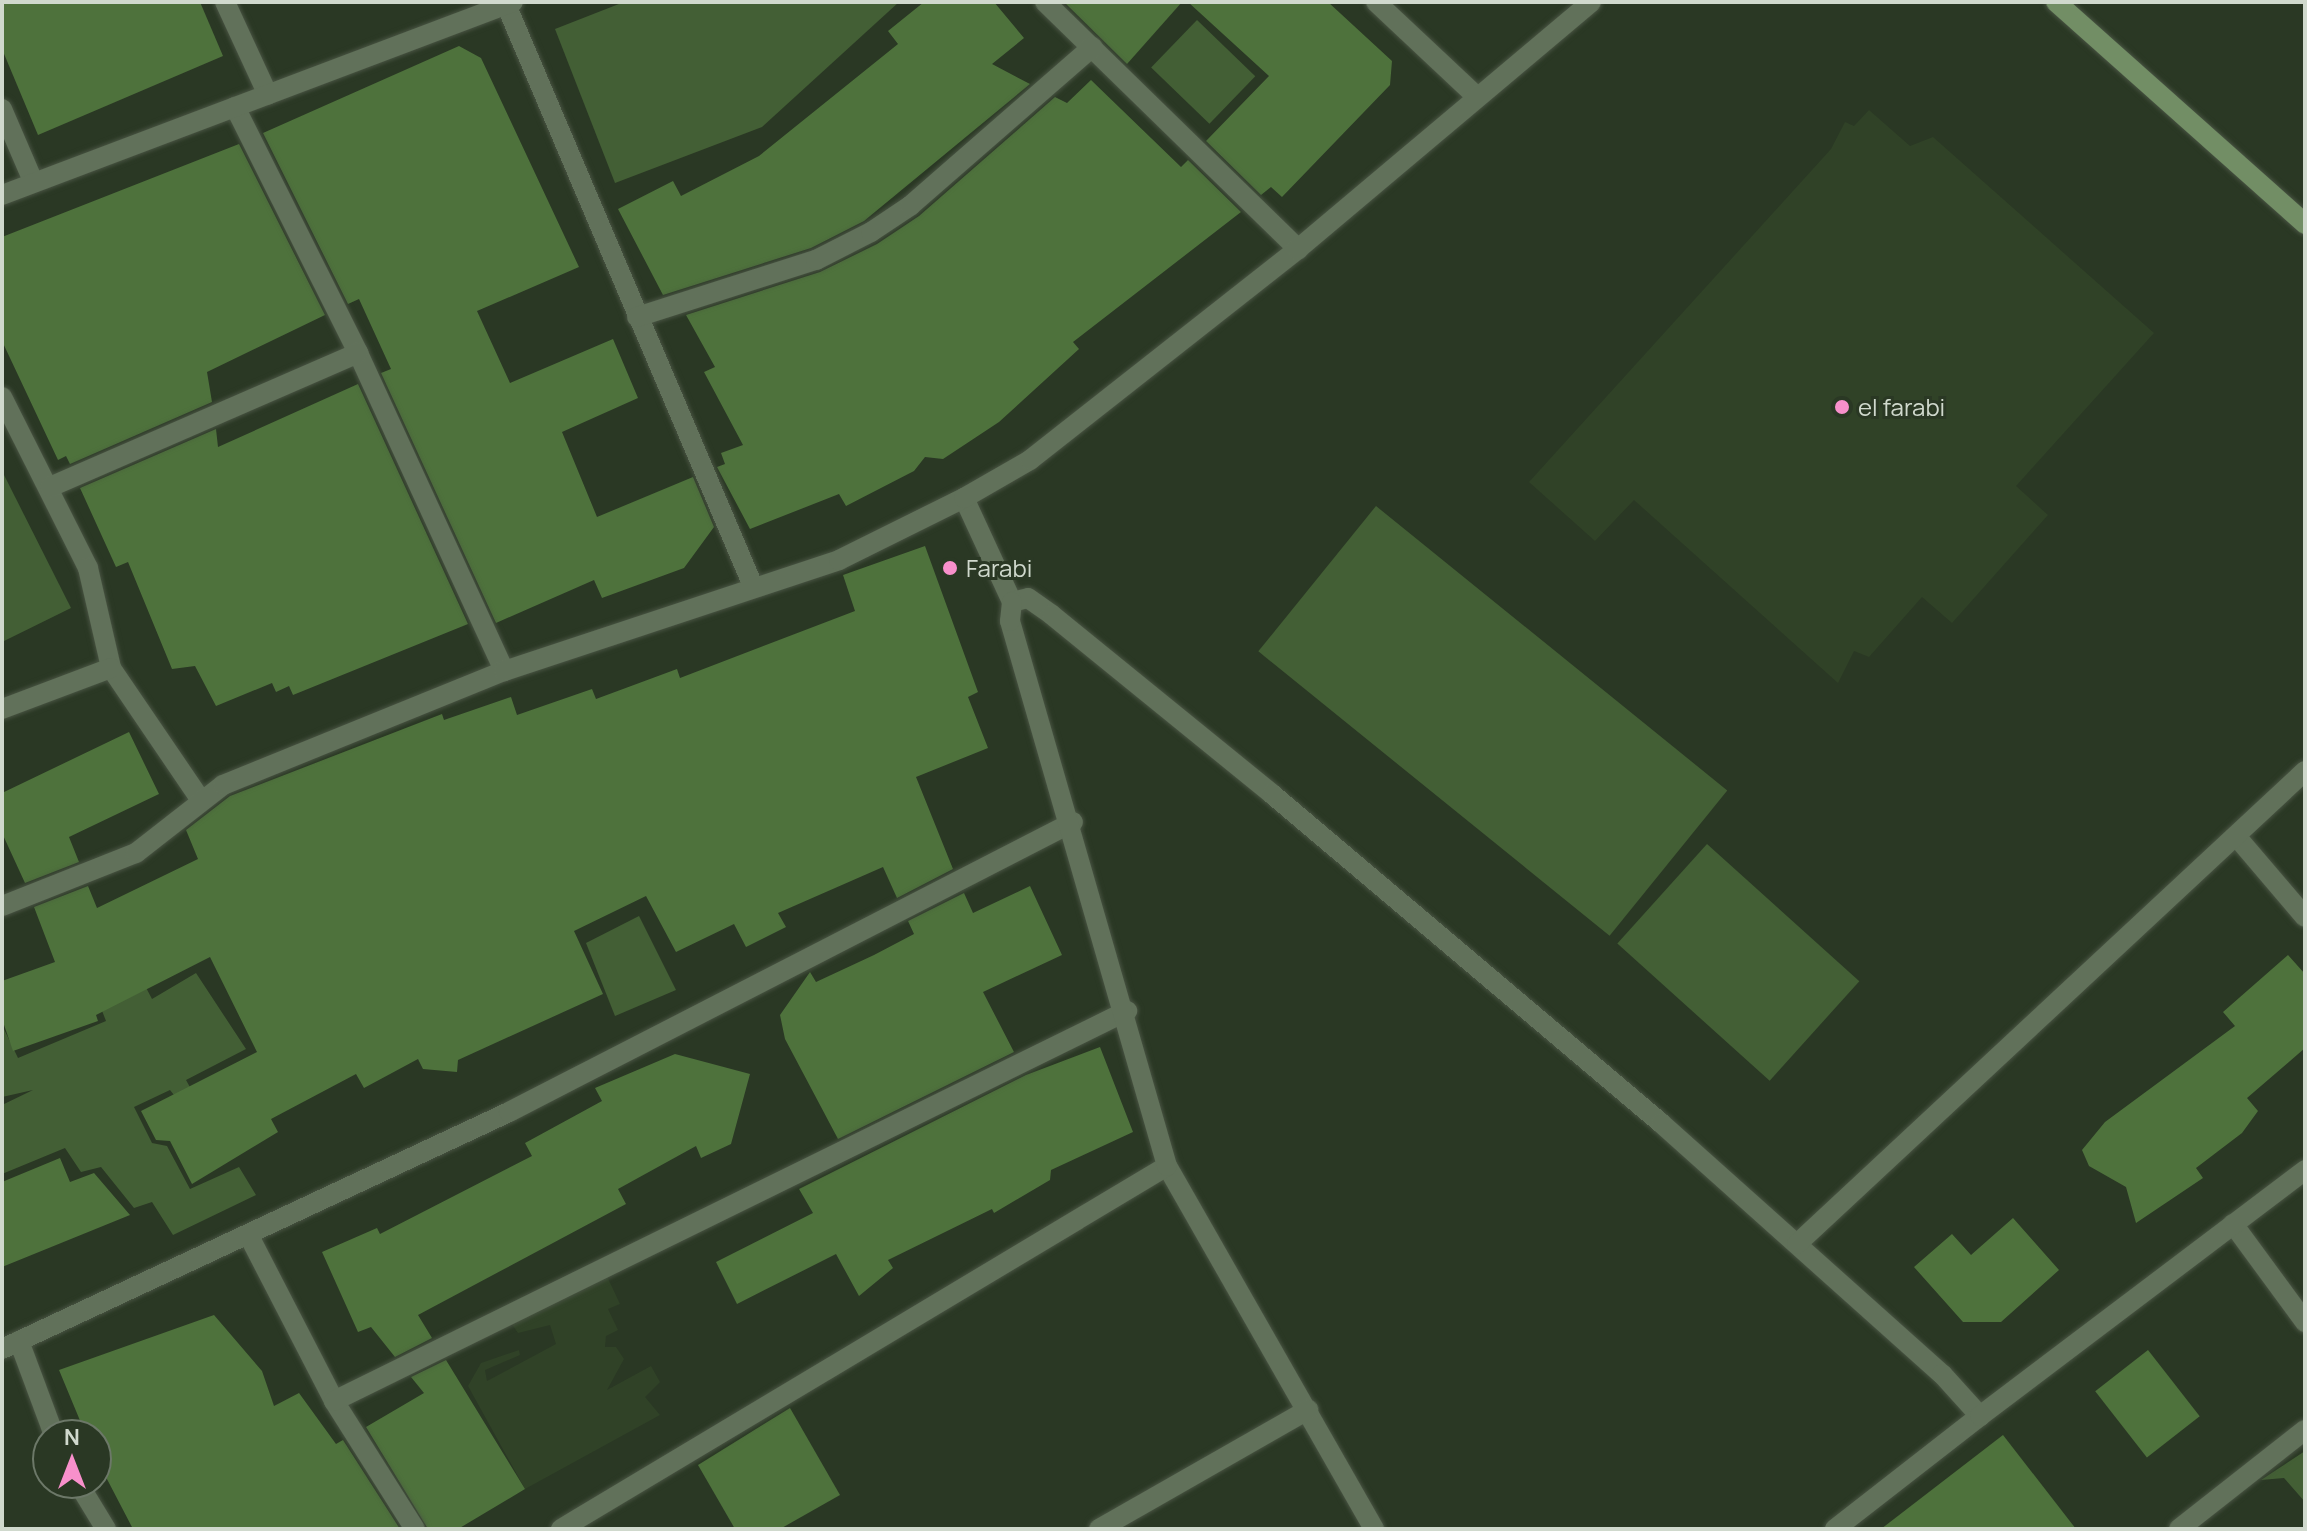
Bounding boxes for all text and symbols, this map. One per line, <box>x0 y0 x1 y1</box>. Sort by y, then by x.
place label: el farabi <box>1858 393 1945 421</box>
marker: el farabi <box>1833 398 1851 416</box>
place label: Farabi <box>966 554 1032 582</box>
marker: Farabi <box>941 559 959 577</box>
north arrow <box>32 1419 112 1499</box>
text: N <box>64 1422 80 1452</box>

